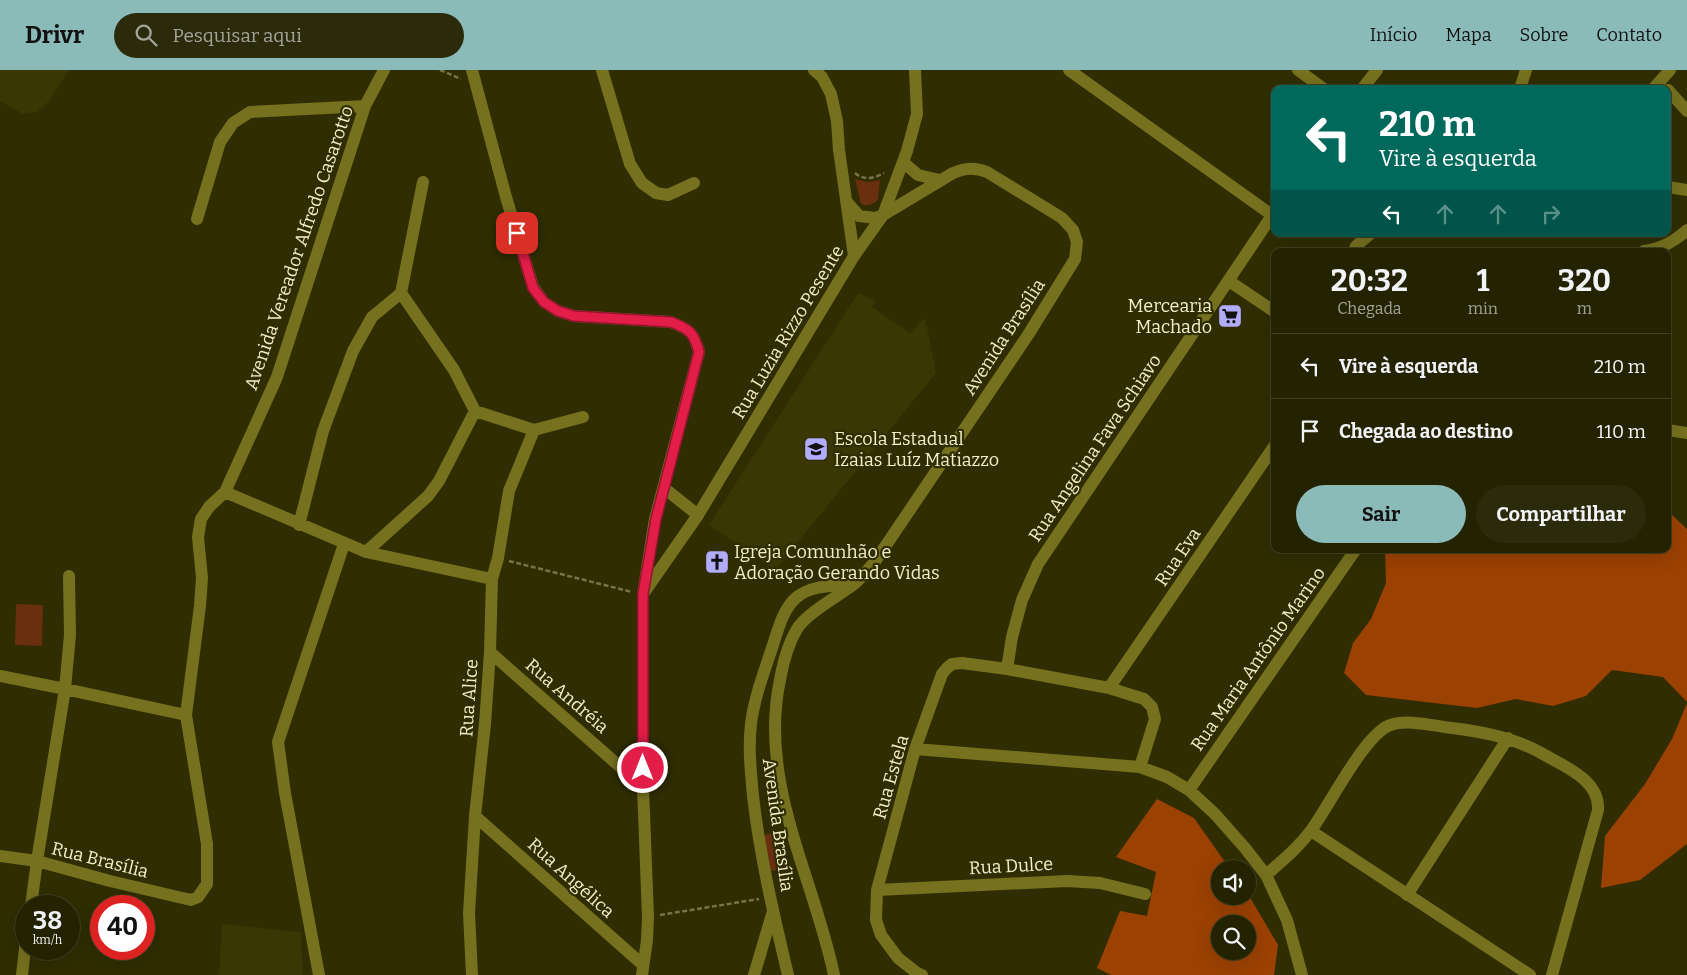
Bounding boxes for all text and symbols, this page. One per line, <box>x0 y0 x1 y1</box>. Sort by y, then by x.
search box <box>114 13 464 58</box>
text: Drivr <box>25 21 84 49</box>
icon: search <box>132 21 160 49</box>
text: Pesquisar aqui <box>172 24 302 47</box>
text: Início <box>1370 24 1417 46</box>
text: Mapa <box>1445 24 1492 46</box>
text: Sobre <box>1520 24 1568 46</box>
text: Contato <box>1596 24 1662 46</box>
street label: Avenida Vereador Alfredo Casarotto <box>240 103 358 393</box>
text: 210 m <box>1379 103 1476 145</box>
icon: left <box>1296 105 1361 170</box>
text: Vire à esquerda <box>1379 145 1537 172</box>
icon: left <box>1378 200 1406 228</box>
icon: ahead <box>1431 200 1459 228</box>
icon: ahead <box>1484 200 1512 228</box>
icon: right <box>1537 200 1565 228</box>
pin <box>496 212 538 254</box>
icon: arrive <box>503 219 531 247</box>
street label: Rua Luzia Rizzo Pesente <box>727 241 849 423</box>
text: 20:32 <box>1331 263 1408 299</box>
text: 1 <box>1476 263 1489 299</box>
text: 320 <box>1558 263 1611 299</box>
street label: Avenida Brasília <box>958 275 1050 399</box>
place label: Mercearia Machado <box>1128 295 1212 338</box>
text: Chegada <box>1337 299 1401 318</box>
text: min <box>1468 299 1498 318</box>
text: m <box>1577 299 1592 318</box>
supermarket icon: Mercearia Machado <box>1217 303 1243 329</box>
street label: Rua Angelina Fava Schiavo <box>1024 350 1166 546</box>
icon: left <box>1296 352 1324 380</box>
text: Vire à esquerda <box>1339 355 1478 378</box>
text: 210 m <box>1594 355 1646 378</box>
icon: arrive <box>1296 417 1324 445</box>
text: Chegada ao destino <box>1339 420 1513 443</box>
text: 110 m <box>1596 420 1646 443</box>
place label: Escola Estadual Izaias Luíz Matiazzo <box>834 428 999 471</box>
school or university icon: Escola Estadual Izaias Luíz Matiazzo <box>803 436 829 462</box>
button: Sair <box>1296 485 1466 543</box>
button: Compartilhar <box>1476 485 1646 543</box>
street label: Rua Eva <box>1151 523 1206 590</box>
place label: Igreja Comunhão e Adoração Gerando Vidas <box>734 541 940 584</box>
church icon: Igreja Comunhão e Adoração Gerando Vidas <box>704 549 730 575</box>
street label: Rua Maria Antônio Marino <box>1186 563 1330 755</box>
street label: Rua Andréia <box>521 654 613 738</box>
street label: Rua Alice <box>455 658 483 738</box>
street label: Rua Estela <box>869 732 914 822</box>
position arrow <box>616 741 668 793</box>
street label: Avenida Brasília <box>758 757 798 893</box>
street label: Rua Angélica <box>523 833 619 923</box>
street label: Rua Brasília <box>49 837 151 883</box>
street label: Rua Dulce <box>968 853 1054 879</box>
map controls <box>1211 860 1256 960</box>
button: sound <box>1211 860 1256 905</box>
speed limit sign: 40 <box>90 895 155 960</box>
text: 38 <box>33 906 62 936</box>
button: search <box>1211 915 1256 960</box>
text: km/h <box>33 933 62 947</box>

